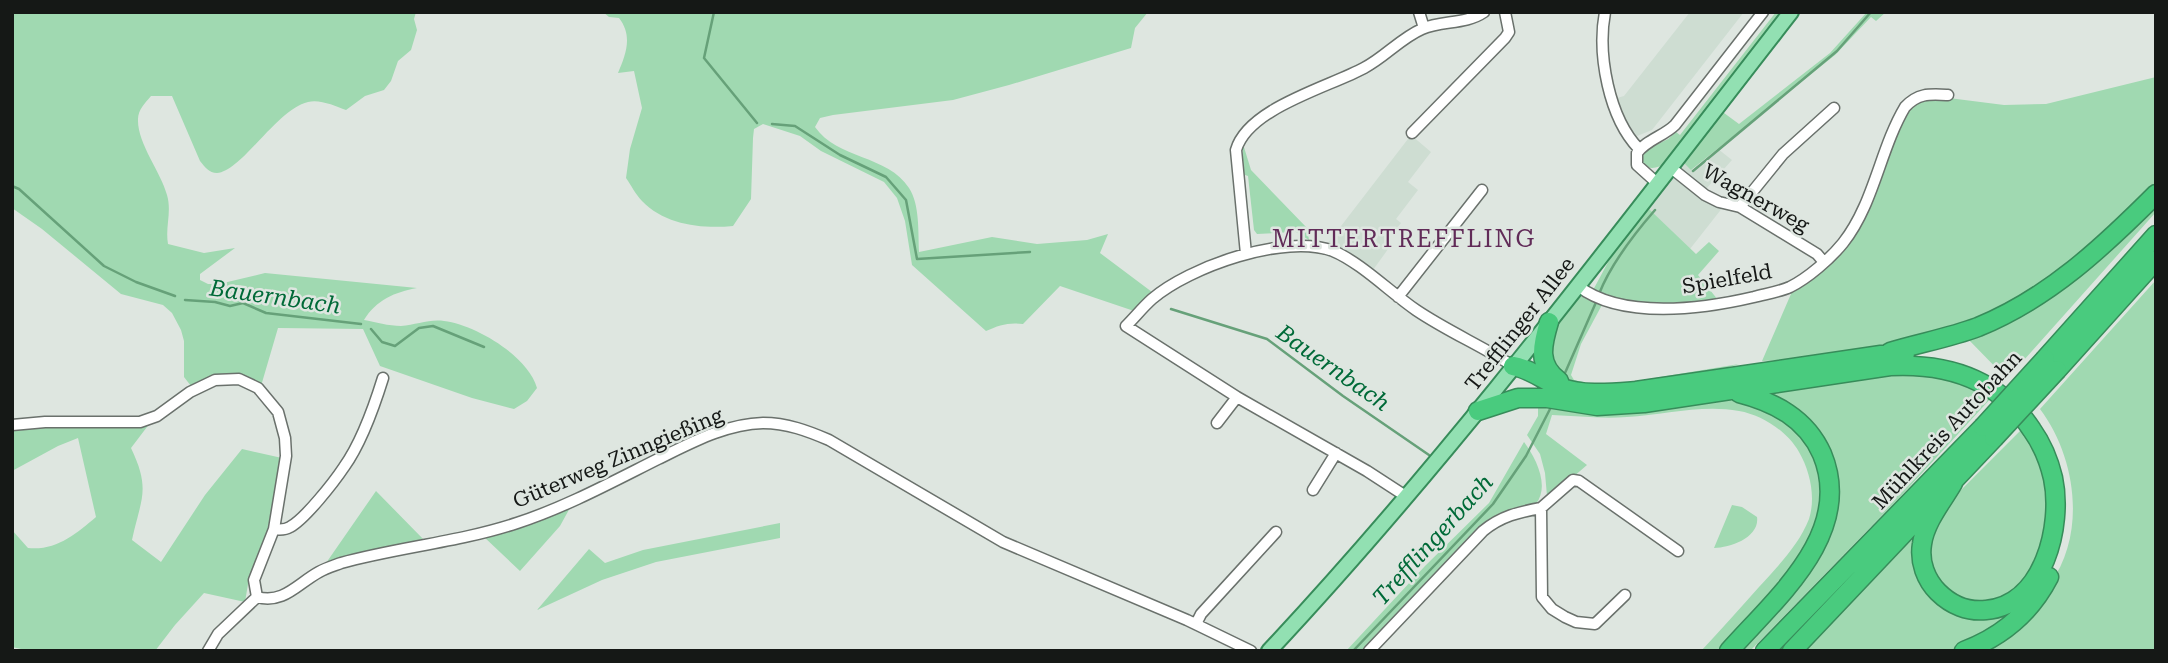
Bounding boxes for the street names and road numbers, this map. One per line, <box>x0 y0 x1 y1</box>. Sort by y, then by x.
street label: Wagnerweg <box>1699 159 1814 237</box>
street label: Trefflinger Allee <box>1460 252 1580 396</box>
street label: Spielfeld <box>1680 259 1774 299</box>
street label: Mühlkreis Autobahn <box>1867 345 2027 514</box>
street label: Güterweg Zinngießing <box>509 403 727 513</box>

